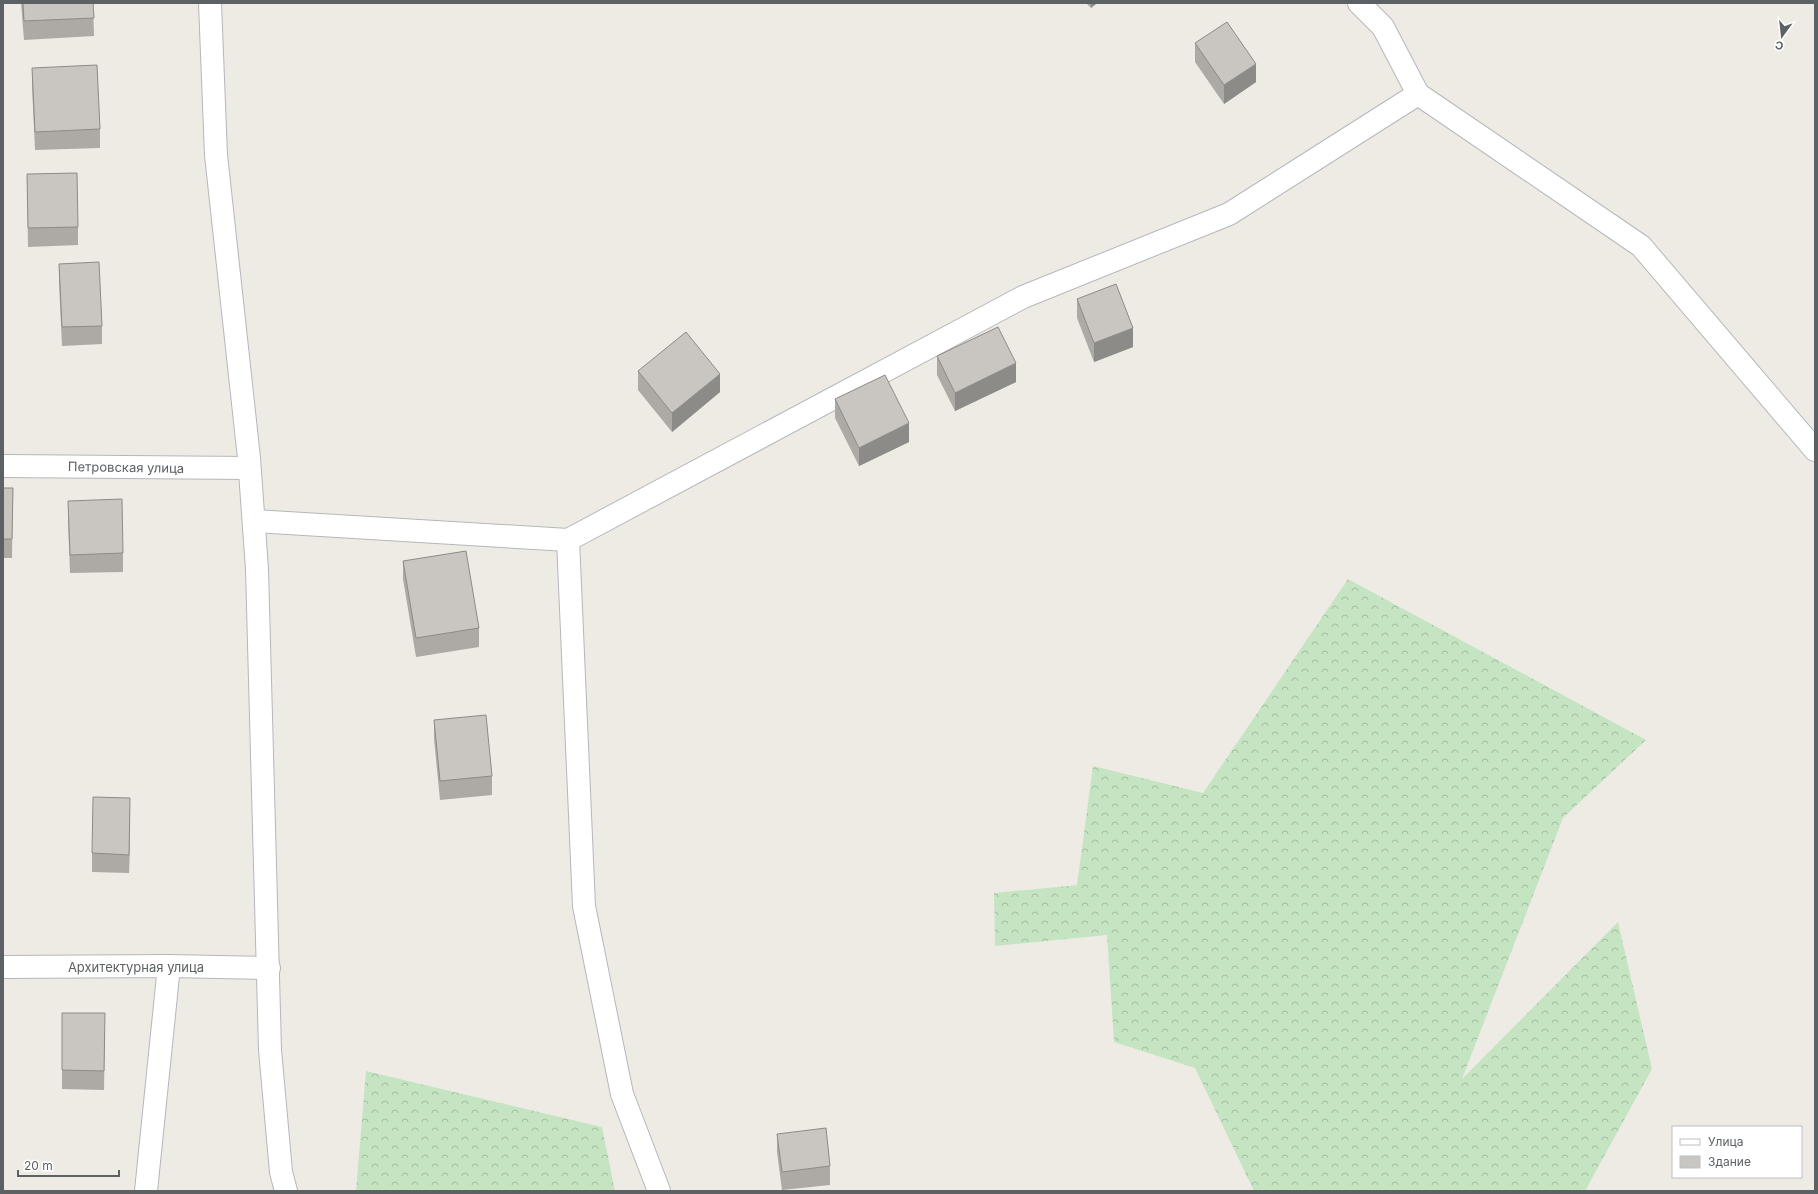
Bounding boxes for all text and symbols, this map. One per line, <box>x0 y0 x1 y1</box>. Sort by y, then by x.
north arrow <box>1762 16 1802 56</box>
text: С <box>1774 38 1785 53</box>
street label: Петровская улица <box>68 458 184 476</box>
street label: Архитектурная улица <box>68 959 204 975</box>
legend <box>1672 1126 1802 1178</box>
text: Улица <box>1708 1134 1743 1149</box>
scale bar <box>18 1152 119 1178</box>
text: Здание <box>1708 1154 1751 1169</box>
text: 20 m <box>24 1158 53 1173</box>

